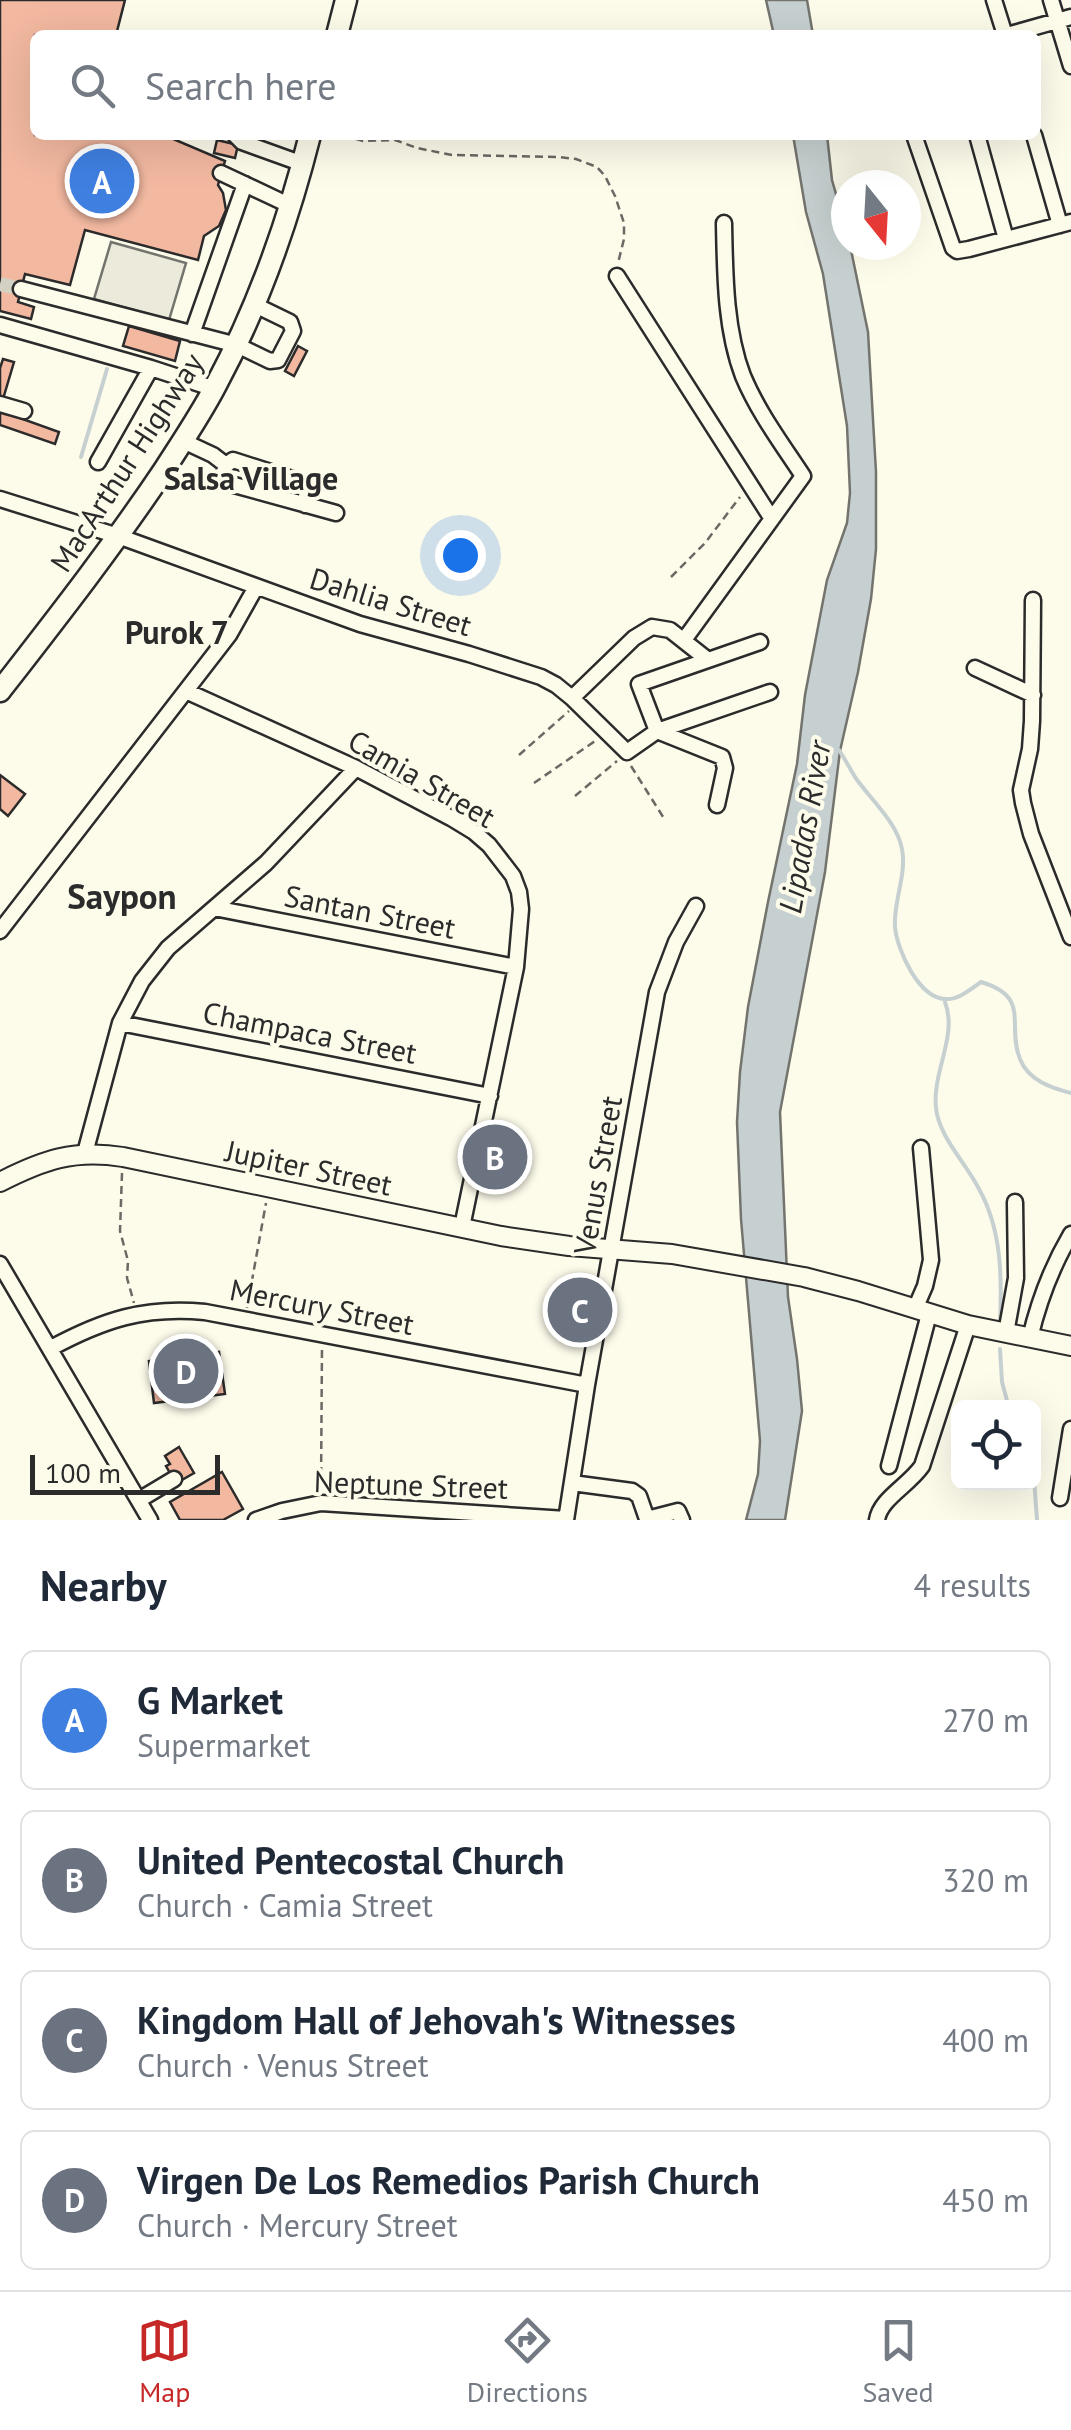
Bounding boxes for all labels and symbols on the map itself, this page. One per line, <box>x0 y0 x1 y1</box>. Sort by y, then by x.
pin: A <box>70 144 134 218</box>
north arrow <box>831 170 921 260</box>
street label: MacArthur Highway <box>41 345 211 579</box>
district label: Salsa Village <box>164 457 338 499</box>
your location <box>435 530 486 581</box>
street label: Dahlia Street <box>305 558 477 644</box>
district label: Purok 7 <box>125 611 229 653</box>
street label: Camia Street <box>341 720 503 836</box>
water label: Lipadas River <box>768 735 840 916</box>
district label: Saypon <box>67 873 177 919</box>
street label: Santan Street <box>281 875 459 947</box>
street label: Champaca Street <box>200 992 420 1072</box>
street label: Venus Street <box>564 1093 630 1258</box>
pin: B <box>462 1120 528 1194</box>
street label: Jupiter Street <box>220 1130 396 1204</box>
street label: Mercury Street <box>227 1269 417 1343</box>
pin: C <box>548 1272 612 1348</box>
pin: D <box>154 1334 218 1408</box>
scale bar <box>30 1450 220 1494</box>
street label: Neptune Street <box>313 1461 509 1507</box>

